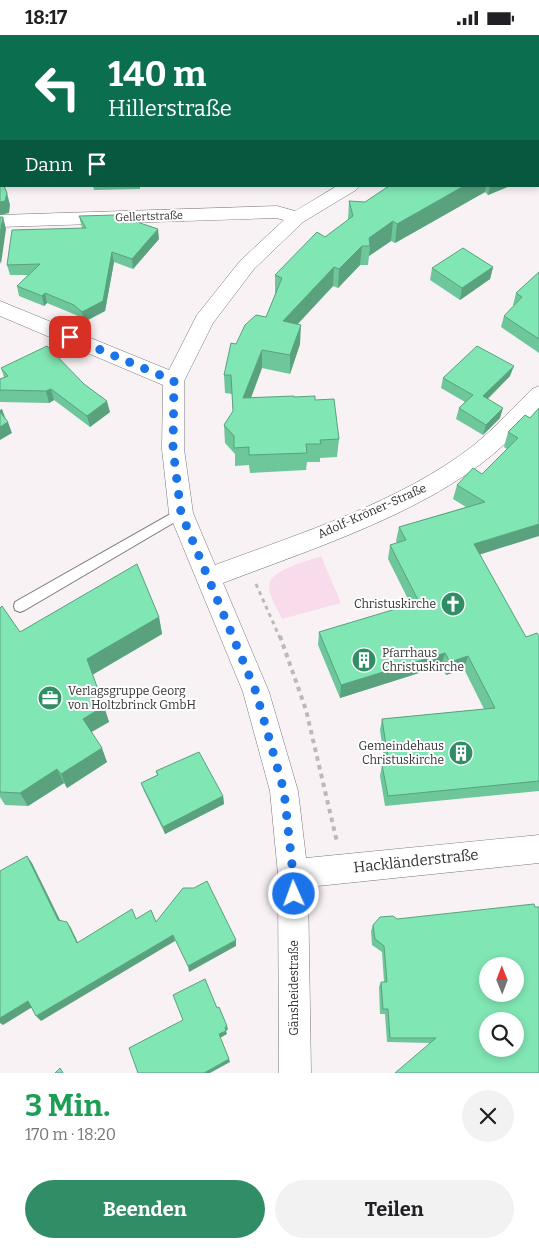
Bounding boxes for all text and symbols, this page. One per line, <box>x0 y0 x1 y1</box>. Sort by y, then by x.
text: 18:17 <box>25 6 67 29</box>
text: 140 m <box>108 53 206 95</box>
icon: left <box>25 55 90 120</box>
text: Hillerstraße <box>108 95 232 122</box>
icon: arrive <box>83 150 111 178</box>
text: Dann <box>25 153 73 176</box>
street label: Gellertstraße <box>115 209 183 224</box>
pin <box>49 316 91 358</box>
icon: arrive <box>56 323 84 351</box>
street label: Adolf-Kröner-Straße <box>316 481 428 541</box>
church icon: Christuskirche <box>440 591 466 617</box>
place label: Christuskirche <box>354 597 436 611</box>
place label: Pfarrhaus Christuskirche <box>382 646 464 674</box>
building icon: Pfarrhaus Christuskirche <box>351 647 377 673</box>
place label: Verlagsgruppe Georg von Holtzbrinck GmbH <box>67 684 196 712</box>
office icon: Verlagsgruppe Georg von Holtzbrinck GmbH <box>37 685 63 711</box>
place label: Gemeindehaus Christuskirche <box>359 739 444 767</box>
building icon: Gemeindehaus Christuskirche <box>448 740 474 766</box>
street label: Hackländerstraße <box>353 845 479 877</box>
position arrow <box>267 867 319 919</box>
street label: Gänsheidestraße <box>287 940 301 1036</box>
north arrow <box>479 957 524 1003</box>
map controls <box>479 957 524 1057</box>
button: search <box>479 1012 524 1057</box>
text: 3 Min. <box>25 1088 110 1124</box>
button: close <box>462 1090 514 1142</box>
text: 170 m · 18:20 <box>25 1125 116 1144</box>
button: Beenden <box>25 1180 265 1238</box>
button: Teilen <box>275 1180 514 1238</box>

